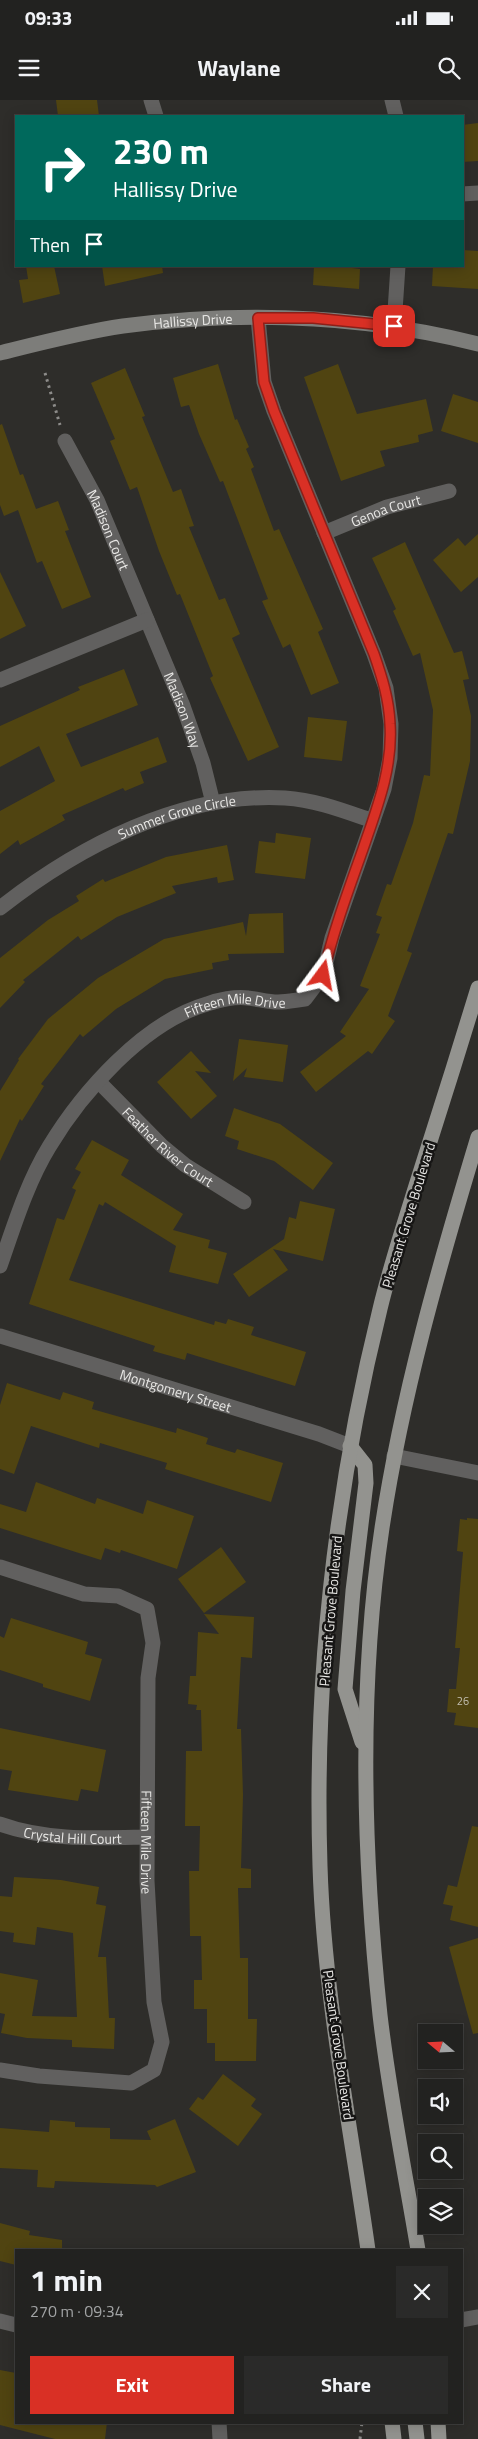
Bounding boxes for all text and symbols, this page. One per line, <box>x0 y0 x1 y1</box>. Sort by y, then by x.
text: 09:33 <box>25 3 72 32</box>
text: Waylane <box>198 51 280 85</box>
icon: menu <box>15 54 43 82</box>
icon: search <box>435 54 463 82</box>
text: 230 m <box>113 124 209 178</box>
icon: right <box>30 135 95 200</box>
text: Hallissy Drive <box>113 172 238 206</box>
text: Then <box>30 230 70 259</box>
icon: arrive <box>80 230 108 258</box>
pin <box>373 305 415 347</box>
street label: Hallissy Drive <box>152 307 233 333</box>
icon: arrive <box>380 312 408 340</box>
street label: Madison Court <box>82 485 136 573</box>
street label: Genoa Court <box>347 488 423 531</box>
street label: Madison Way <box>159 669 207 751</box>
street label: Summer Grove Circle <box>114 789 237 844</box>
position arrow <box>296 948 348 1000</box>
street label: Fifteen Mile Drive <box>180 987 286 1022</box>
street label: Feather River Court <box>118 1102 218 1191</box>
street label: Pleasant Grove Boulevard <box>376 1140 440 1290</box>
street label: Montgomery Street <box>117 1363 234 1417</box>
street label: Pleasant Grove Boulevard <box>313 1535 347 1687</box>
house number: 26 <box>457 1693 469 1709</box>
street label: Fifteen Mile Drive <box>136 1790 158 1894</box>
street label: Crystal Hill Court <box>22 1821 122 1848</box>
street label: Pleasant Grove Boulevard <box>318 1969 360 2121</box>
north arrow <box>418 2024 462 2069</box>
map controls <box>418 2024 463 2234</box>
button: sound <box>418 2079 463 2124</box>
button: search <box>418 2134 463 2179</box>
button: layers <box>418 2189 463 2234</box>
text: 1 min <box>30 2257 103 2303</box>
button: close <box>396 2266 448 2318</box>
text: 270 m · 09:34 <box>30 2299 124 2323</box>
button: Exit <box>30 2356 234 2414</box>
button: Share <box>244 2356 448 2414</box>

